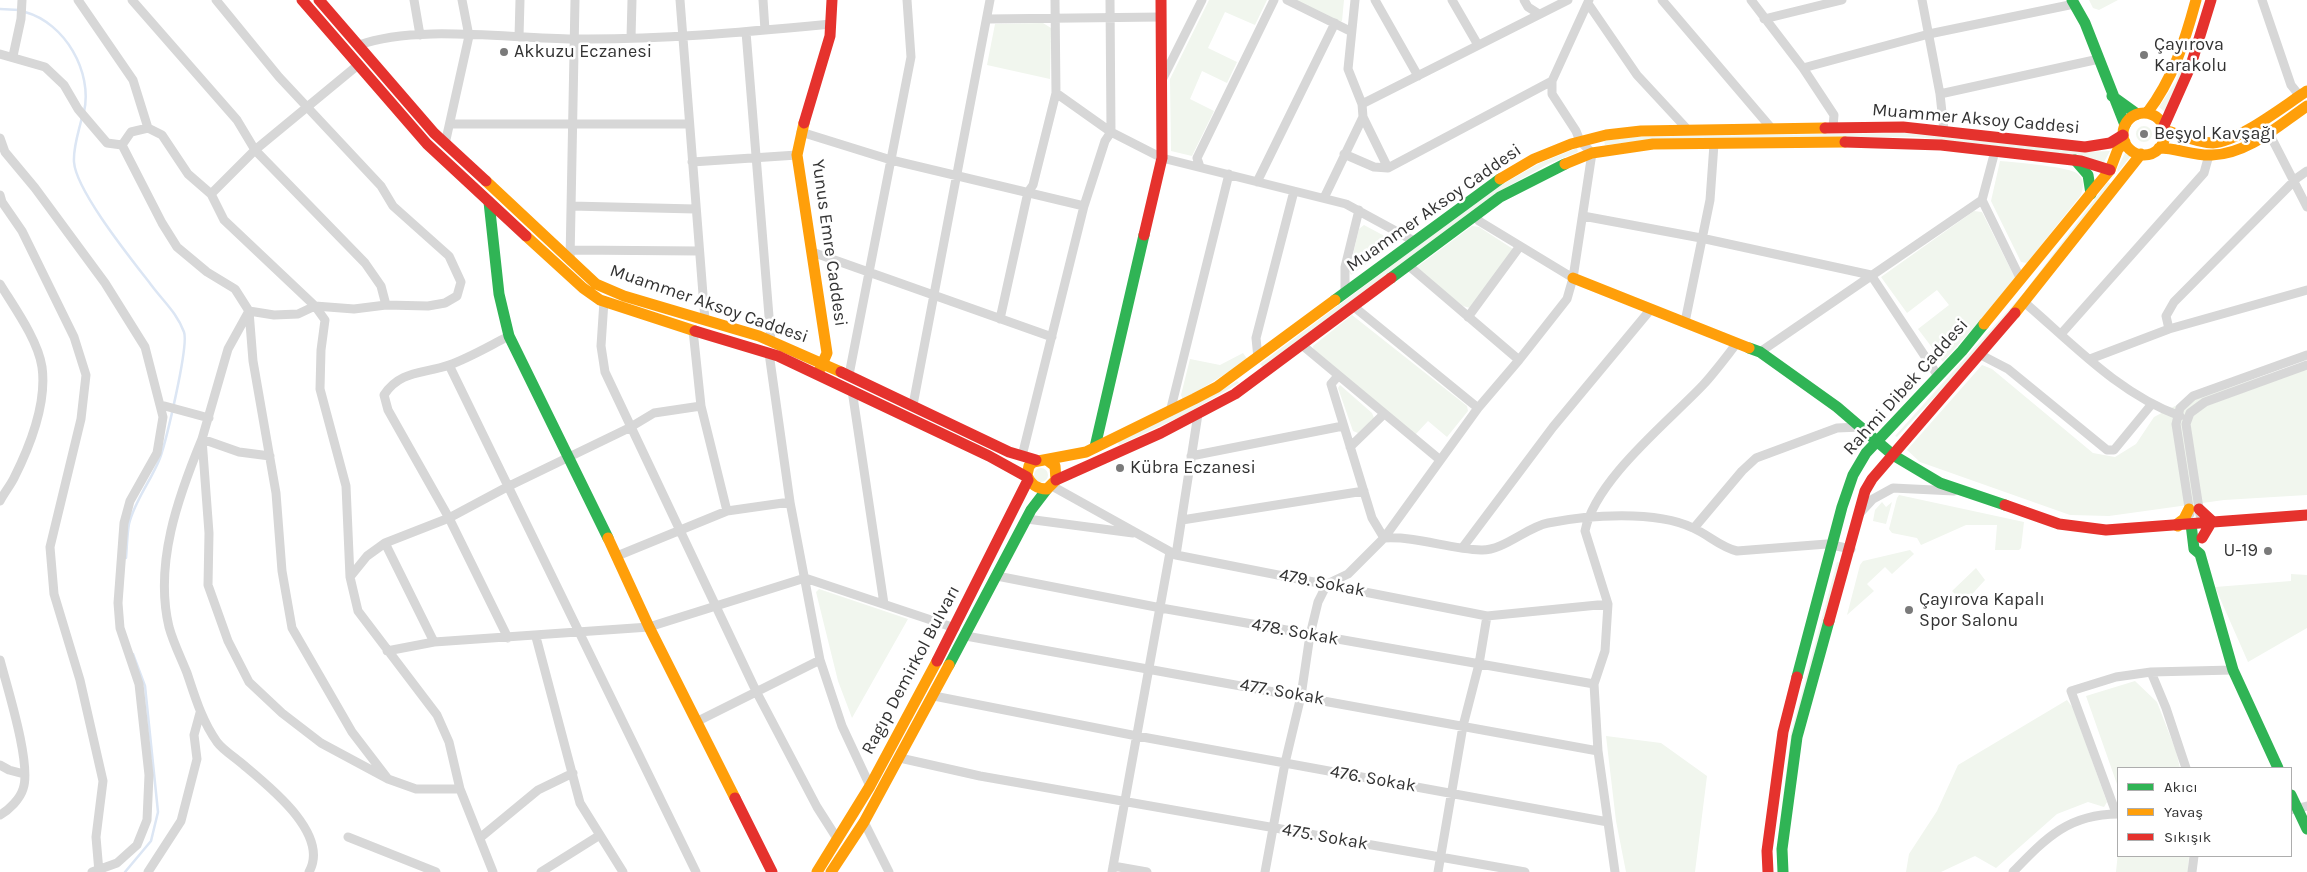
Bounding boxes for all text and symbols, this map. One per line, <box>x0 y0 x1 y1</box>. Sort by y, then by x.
place label: Çayırova Karakolu <box>2154 34 2227 76</box>
place label: Akkuzu Eczanesi <box>514 41 652 63</box>
marker: Akkuzu Eczanesi <box>498 46 510 58</box>
marker: Çayırova Karakolu <box>2138 49 2150 61</box>
street label: Muammer Aksoy Caddesi <box>1871 99 2081 139</box>
place label: Beşyol Kavşağı <box>2154 123 2276 145</box>
marker: Beşyol Kavşağı <box>2138 128 2150 140</box>
street label: Muammer Aksoy Caddesi <box>1342 139 1526 277</box>
street label: Yunus Emre Caddesi <box>807 158 851 328</box>
street label: Muammer Aksoy Caddesi <box>607 260 811 348</box>
street label: Rahmi Dibek Caddesi <box>1839 314 1973 460</box>
place label: Kübra Eczanesi <box>1130 457 1256 479</box>
marker: Kübra Eczanesi <box>1114 462 1126 474</box>
place label: U-19 <box>2224 540 2258 562</box>
marker: U-19 <box>2262 545 2274 557</box>
street label: 479. Sokak <box>1277 564 1367 602</box>
street label: Ragıp Demirkol Bulvarı <box>857 582 965 758</box>
place label: Çayırova Kapalı Spor Salonu <box>1919 589 2045 632</box>
marker: Çayırova Kapalı Spor Salonu <box>1903 604 1915 616</box>
street label: 478. Sokak <box>1250 614 1340 650</box>
street label: 477. Sokak <box>1238 674 1326 710</box>
street label: 476. Sokak <box>1328 761 1418 797</box>
legend <box>2117 767 2292 857</box>
text: Akıcı <box>2164 778 2198 796</box>
text: Yavaş <box>2164 803 2203 821</box>
street label: 475. Sokak <box>1280 819 1370 855</box>
text: Sıkışık <box>2164 828 2211 846</box>

